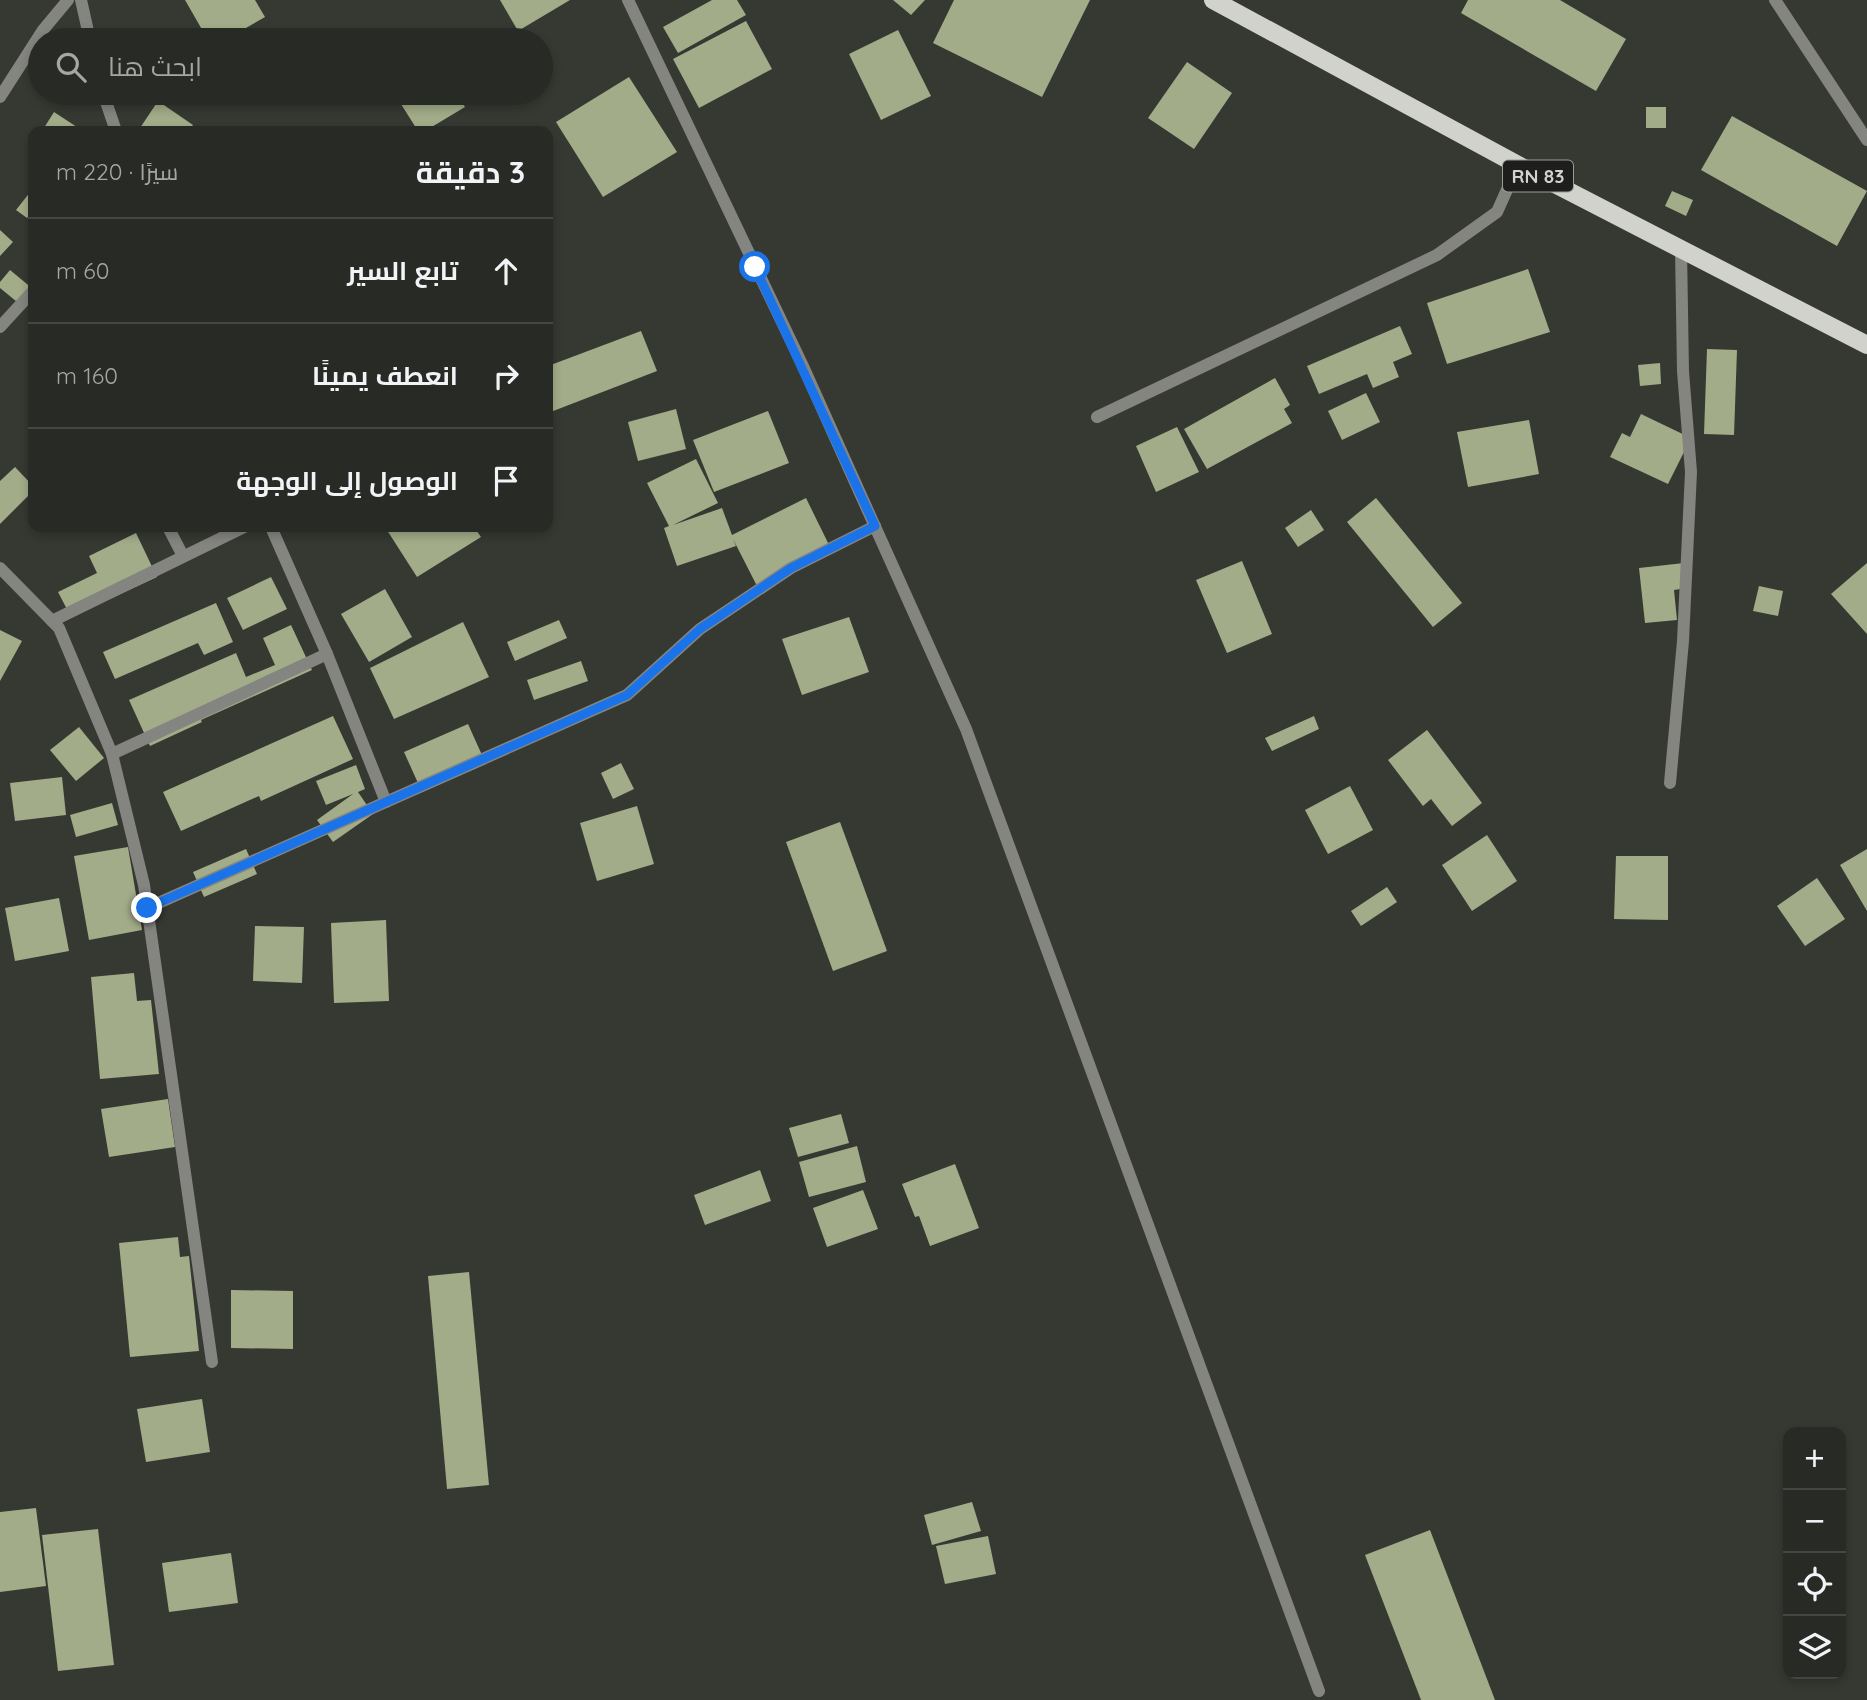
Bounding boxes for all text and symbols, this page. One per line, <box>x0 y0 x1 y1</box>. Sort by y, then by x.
search box <box>28 28 553 105</box>
icon: search <box>52 48 90 86</box>
text: ابحث هنا <box>108 50 202 83</box>
text: 3 دقيقة <box>416 153 525 191</box>
text: سيرًا · 220 m <box>56 157 178 186</box>
road number: RN 83 <box>1503 160 1573 192</box>
route start <box>739 251 770 282</box>
icon: ahead <box>487 252 525 290</box>
text: تابع السير <box>347 254 458 287</box>
text: 60 m <box>56 256 109 285</box>
icon: right <box>487 357 525 395</box>
text: انعطف يمينًا <box>312 359 458 392</box>
text: 160 m <box>56 361 118 390</box>
icon: arrive <box>487 462 525 500</box>
text: الوصول إلى الوجهة <box>236 464 458 497</box>
route end <box>131 892 162 923</box>
map controls <box>1783 1427 1846 1679</box>
button: + <box>1783 1427 1846 1490</box>
button: − <box>1783 1490 1846 1553</box>
button: locate <box>1783 1553 1846 1616</box>
button: layers <box>1783 1616 1846 1679</box>

